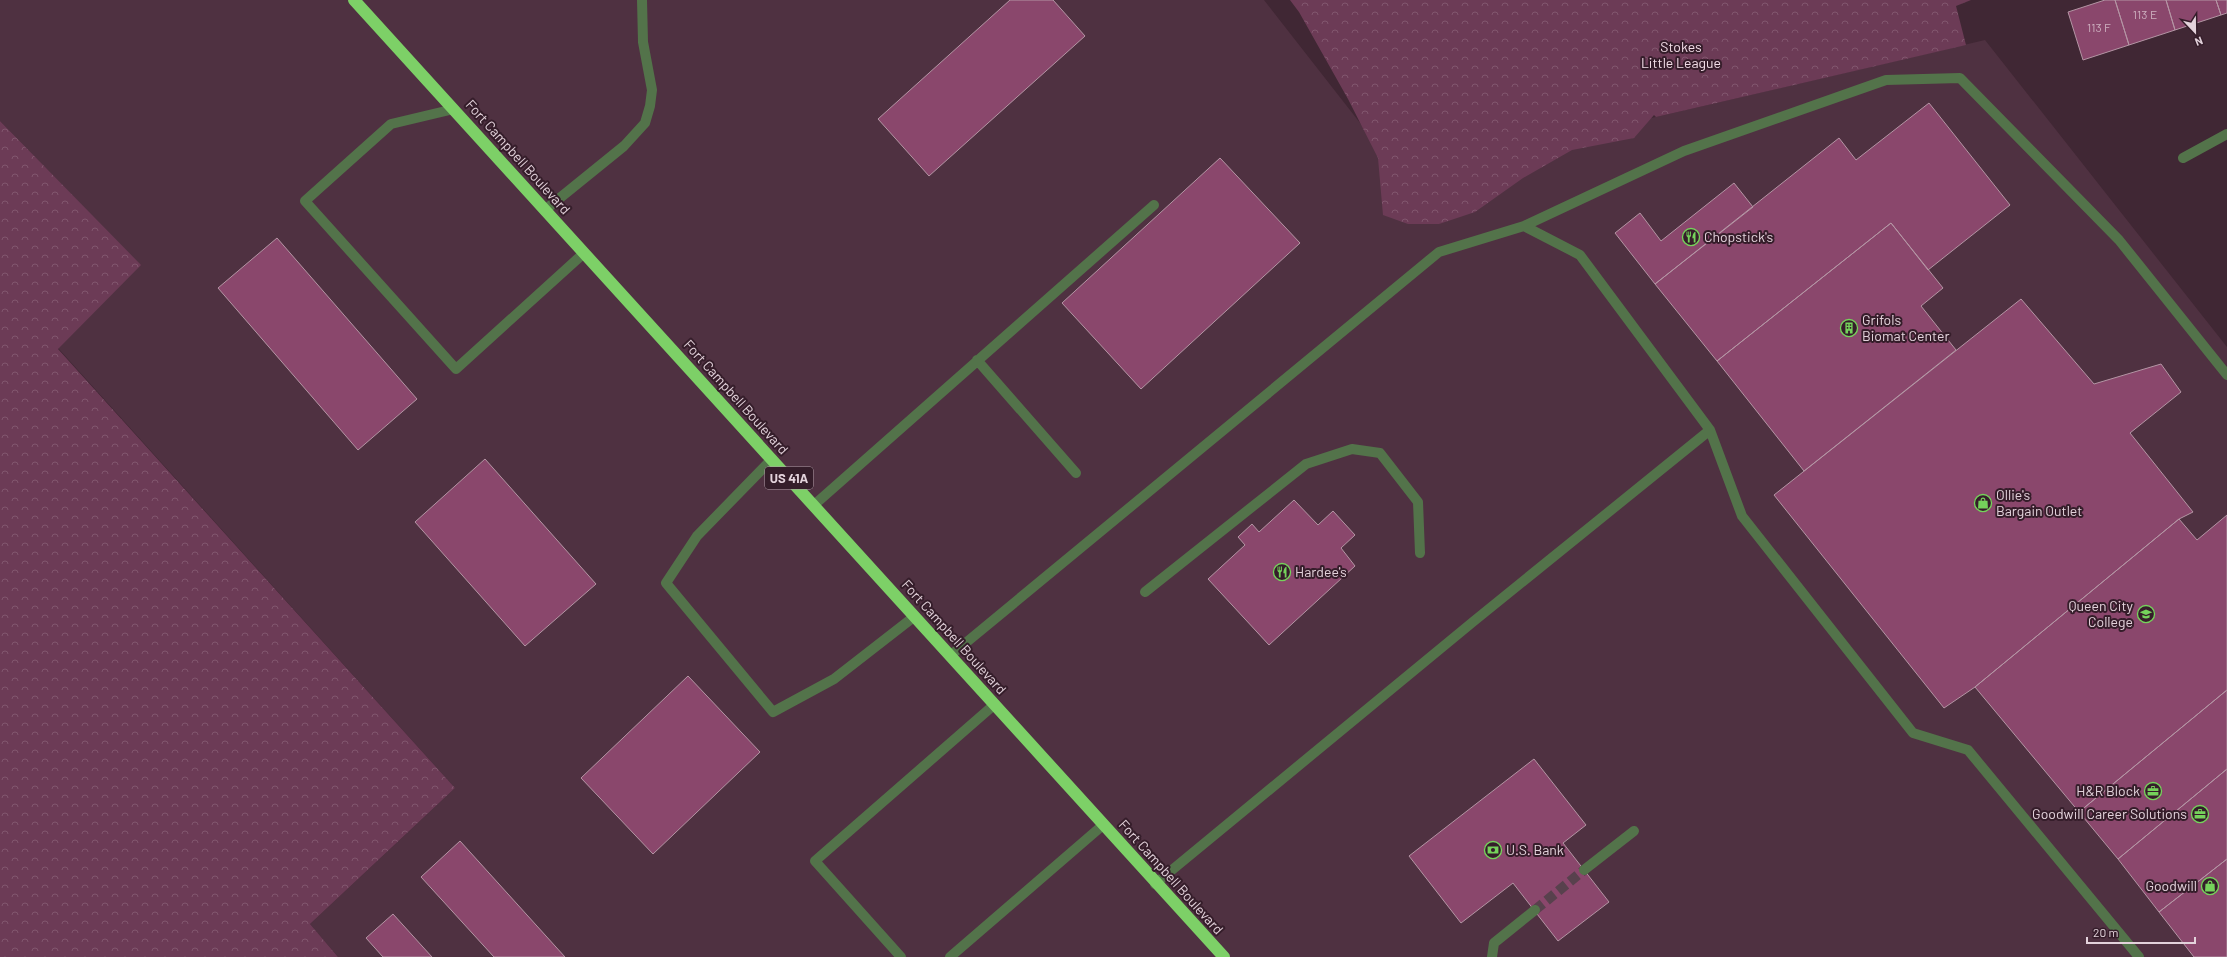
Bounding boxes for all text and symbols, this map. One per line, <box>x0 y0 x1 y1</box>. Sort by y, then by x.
house number: 113 E <box>2133 7 2157 21</box>
north arrow <box>2175 12 2215 52</box>
house number: 113 F <box>2087 20 2111 34</box>
text: N <box>2193 34 2205 49</box>
park label: Stokes Little League <box>1641 38 1721 71</box>
street label: Fort Campbell Boulevard <box>463 96 574 217</box>
restaurant icon: Chopstick's <box>1681 227 1701 247</box>
place label: Chopstick's <box>1704 228 1773 245</box>
place label: Grifols Biomat Center <box>1862 311 1950 344</box>
building icon: Grifols Biomat Center <box>1839 318 1859 338</box>
street label: Fort Campbell Boulevard <box>681 336 792 457</box>
road number: US 41A <box>765 467 813 489</box>
place label: Ollie's Bargain Outlet <box>1996 486 2082 519</box>
shop icon: Ollie's Bargain Outlet <box>1973 493 1993 513</box>
restaurant icon: Hardee's <box>1272 562 1292 582</box>
place label: Hardee's <box>1295 563 1347 580</box>
street label: Fort Campbell Boulevard <box>899 576 1010 697</box>
place label: Queen City College <box>2069 597 2134 630</box>
school or university icon: Queen City College <box>2136 604 2156 624</box>
office icon: H&R Block <box>2143 781 2163 801</box>
place label: H&R Block <box>2076 782 2140 799</box>
office icon: Goodwill Career Solutions <box>2190 804 2210 824</box>
place label: Goodwill Career Solutions <box>2032 805 2187 822</box>
street label: Fort Campbell Boulevard <box>1116 816 1227 937</box>
bank icon: U.S. Bank <box>1483 840 1503 860</box>
place label: U.S. Bank <box>1506 841 1564 858</box>
shop icon: Goodwill <box>2200 876 2220 896</box>
place label: Goodwill <box>2145 877 2197 894</box>
scale bar <box>2087 919 2195 945</box>
text: 20 m <box>2093 925 2119 939</box>

